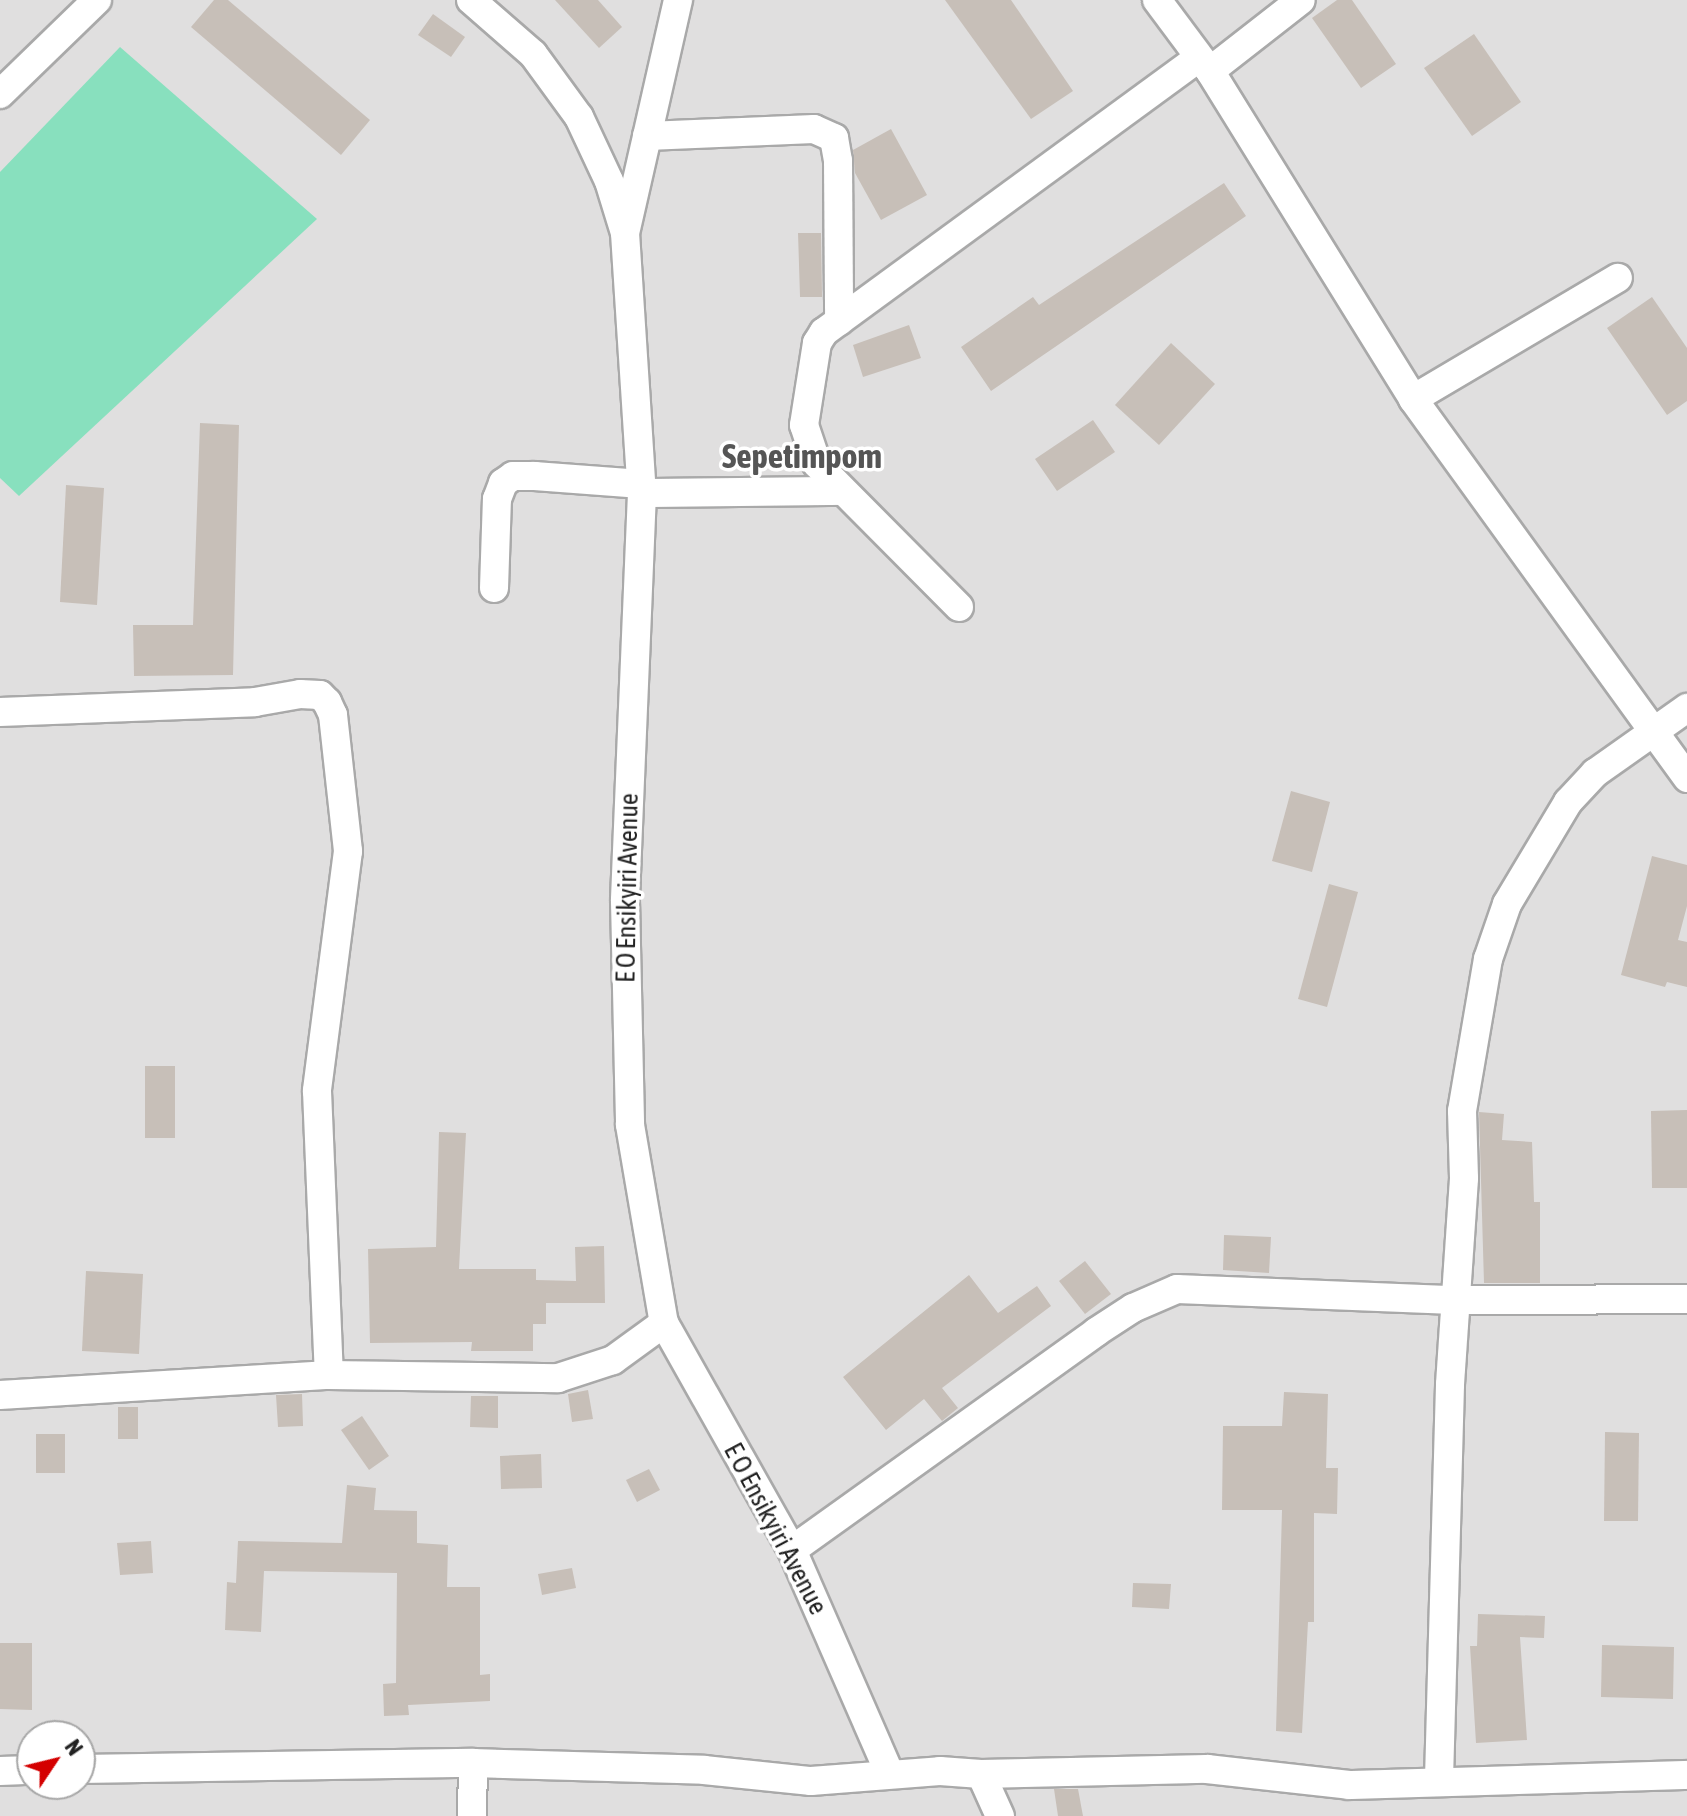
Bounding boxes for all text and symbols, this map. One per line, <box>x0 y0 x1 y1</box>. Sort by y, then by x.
district label: Sepetimpom <box>722 436 882 476</box>
street label: E O Ensikyiri Avenue <box>611 793 645 983</box>
street label: E O Ensikyiri Avenue <box>717 1438 833 1620</box>
north arrow <box>16 1720 96 1800</box>
text: N <box>60 1735 88 1760</box>

